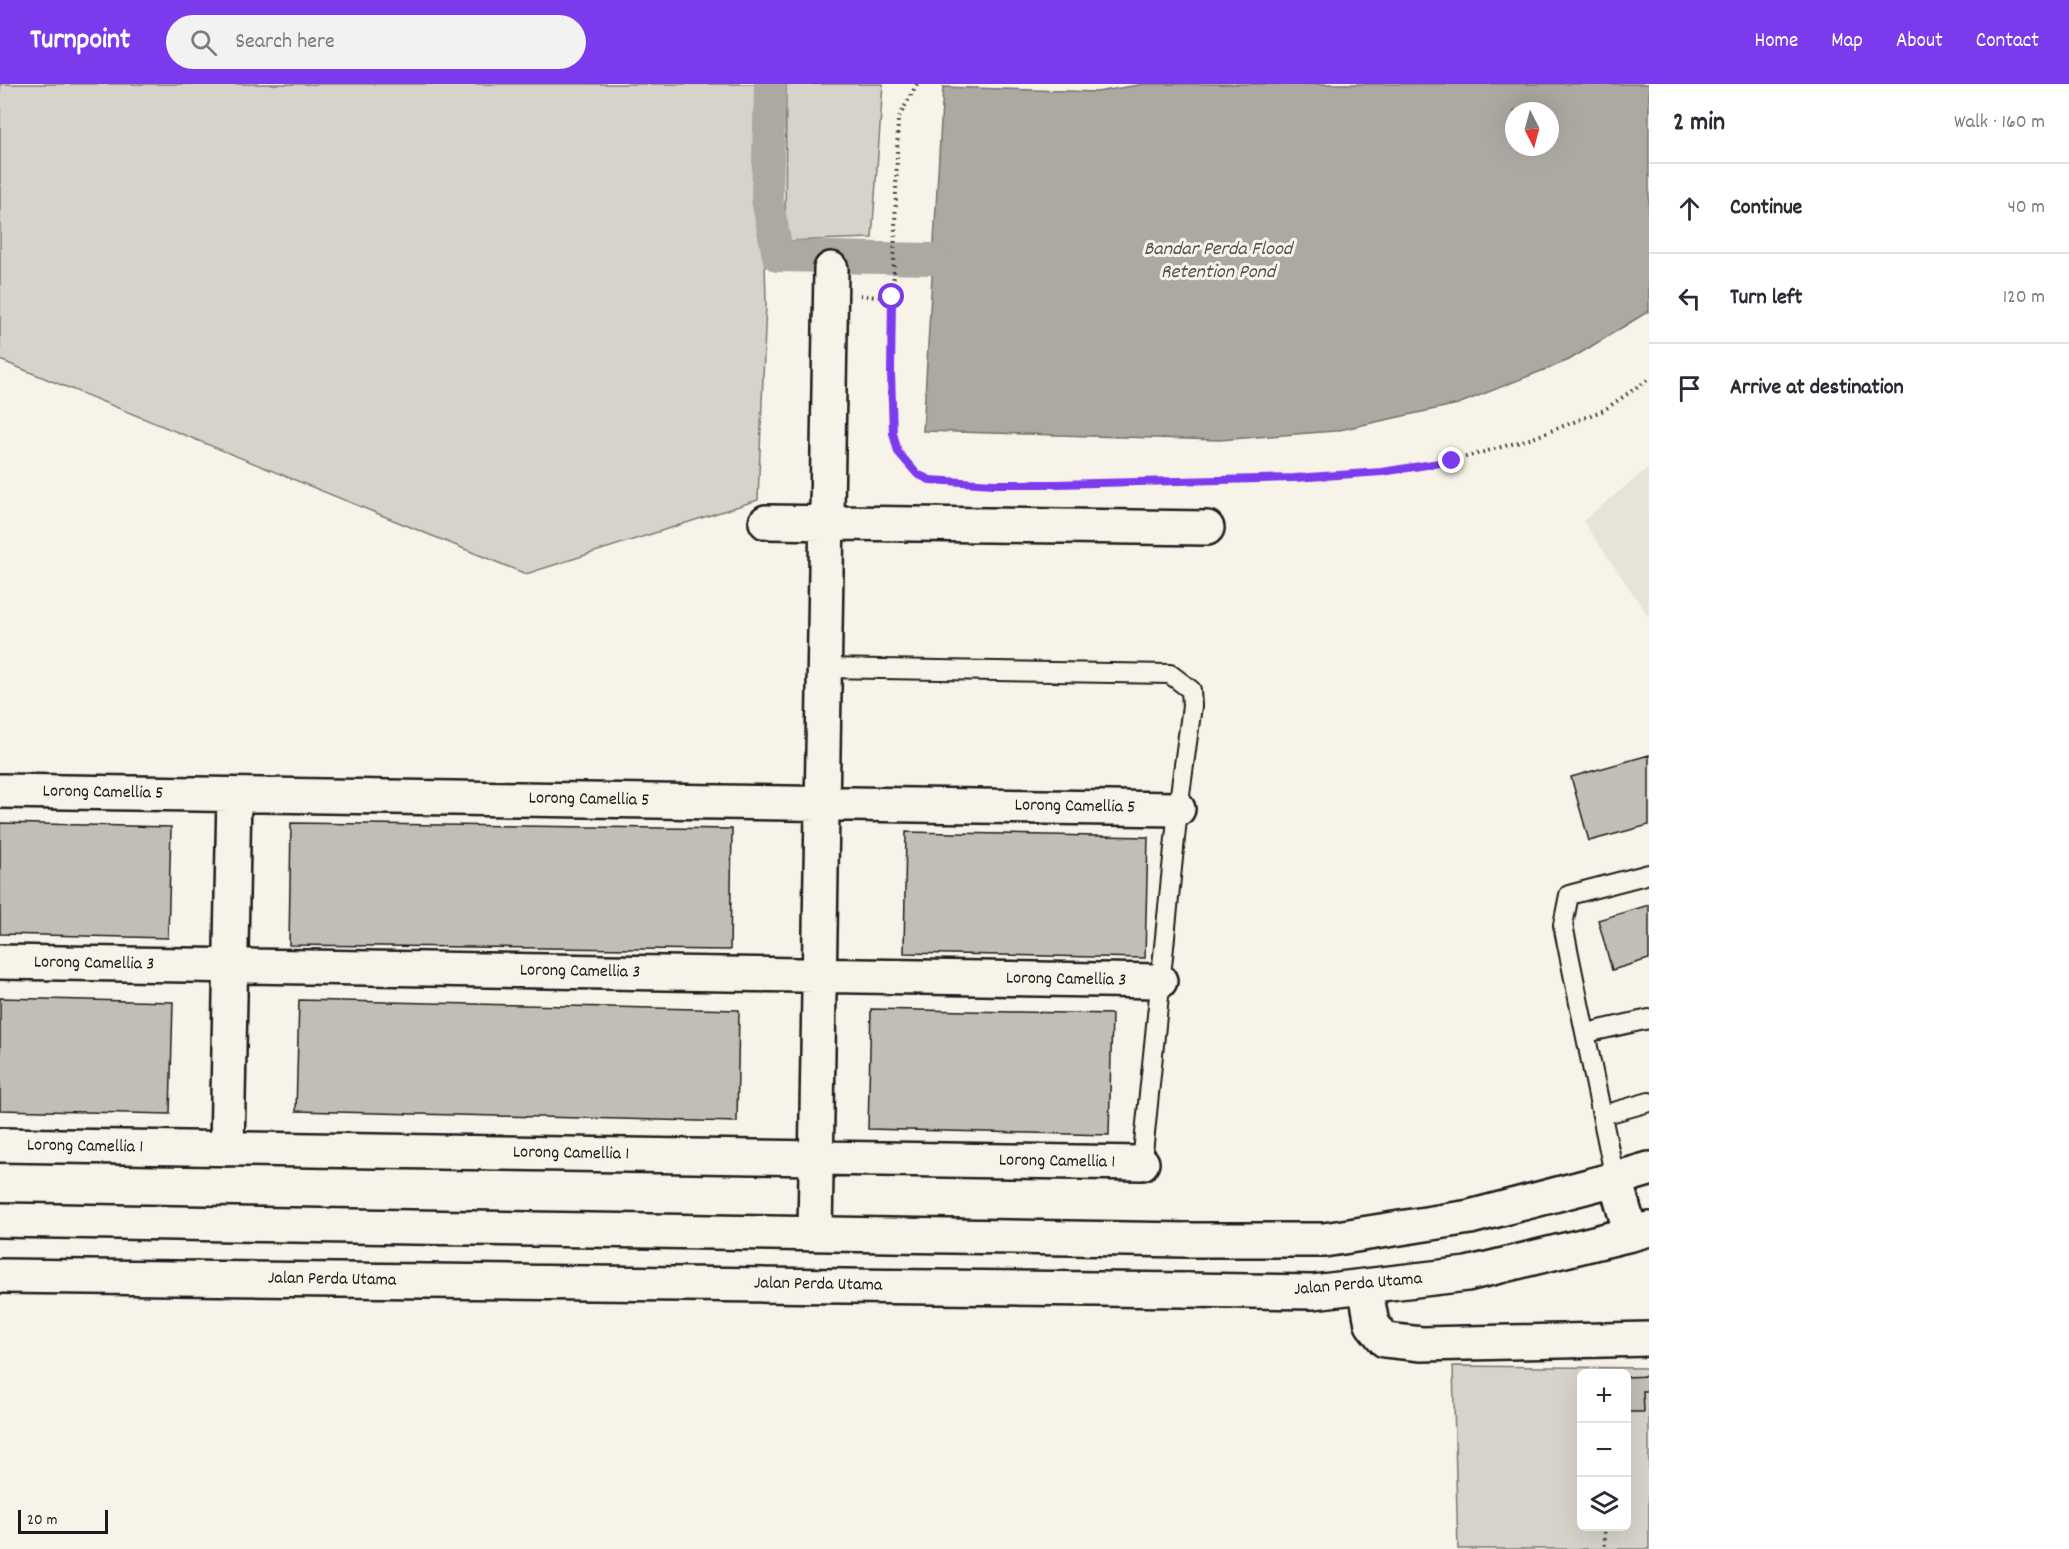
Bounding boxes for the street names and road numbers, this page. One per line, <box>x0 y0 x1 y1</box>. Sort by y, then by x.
street label: Lorong Camellia 5 <box>42 779 164 807</box>
street label: Lorong Camellia 5 <box>528 786 650 814</box>
street label: Lorong Camellia 5 <box>1014 793 1136 821</box>
street label: Lorong Camellia 3 <box>34 950 154 978</box>
street label: Lorong Camellia 3 <box>520 958 640 986</box>
street label: Lorong Camellia 3 <box>1006 966 1126 994</box>
street label: Lorong Camellia 1 <box>27 1133 143 1161</box>
street label: Lorong Camellia 1 <box>513 1140 629 1168</box>
street label: Lorong Camellia 1 <box>999 1148 1115 1176</box>
street label: Jalan Perda Utama <box>268 1266 397 1294</box>
street label: Jalan Perda Utama <box>1293 1267 1424 1303</box>
street label: Jalan Perda Utama <box>754 1271 883 1299</box>

